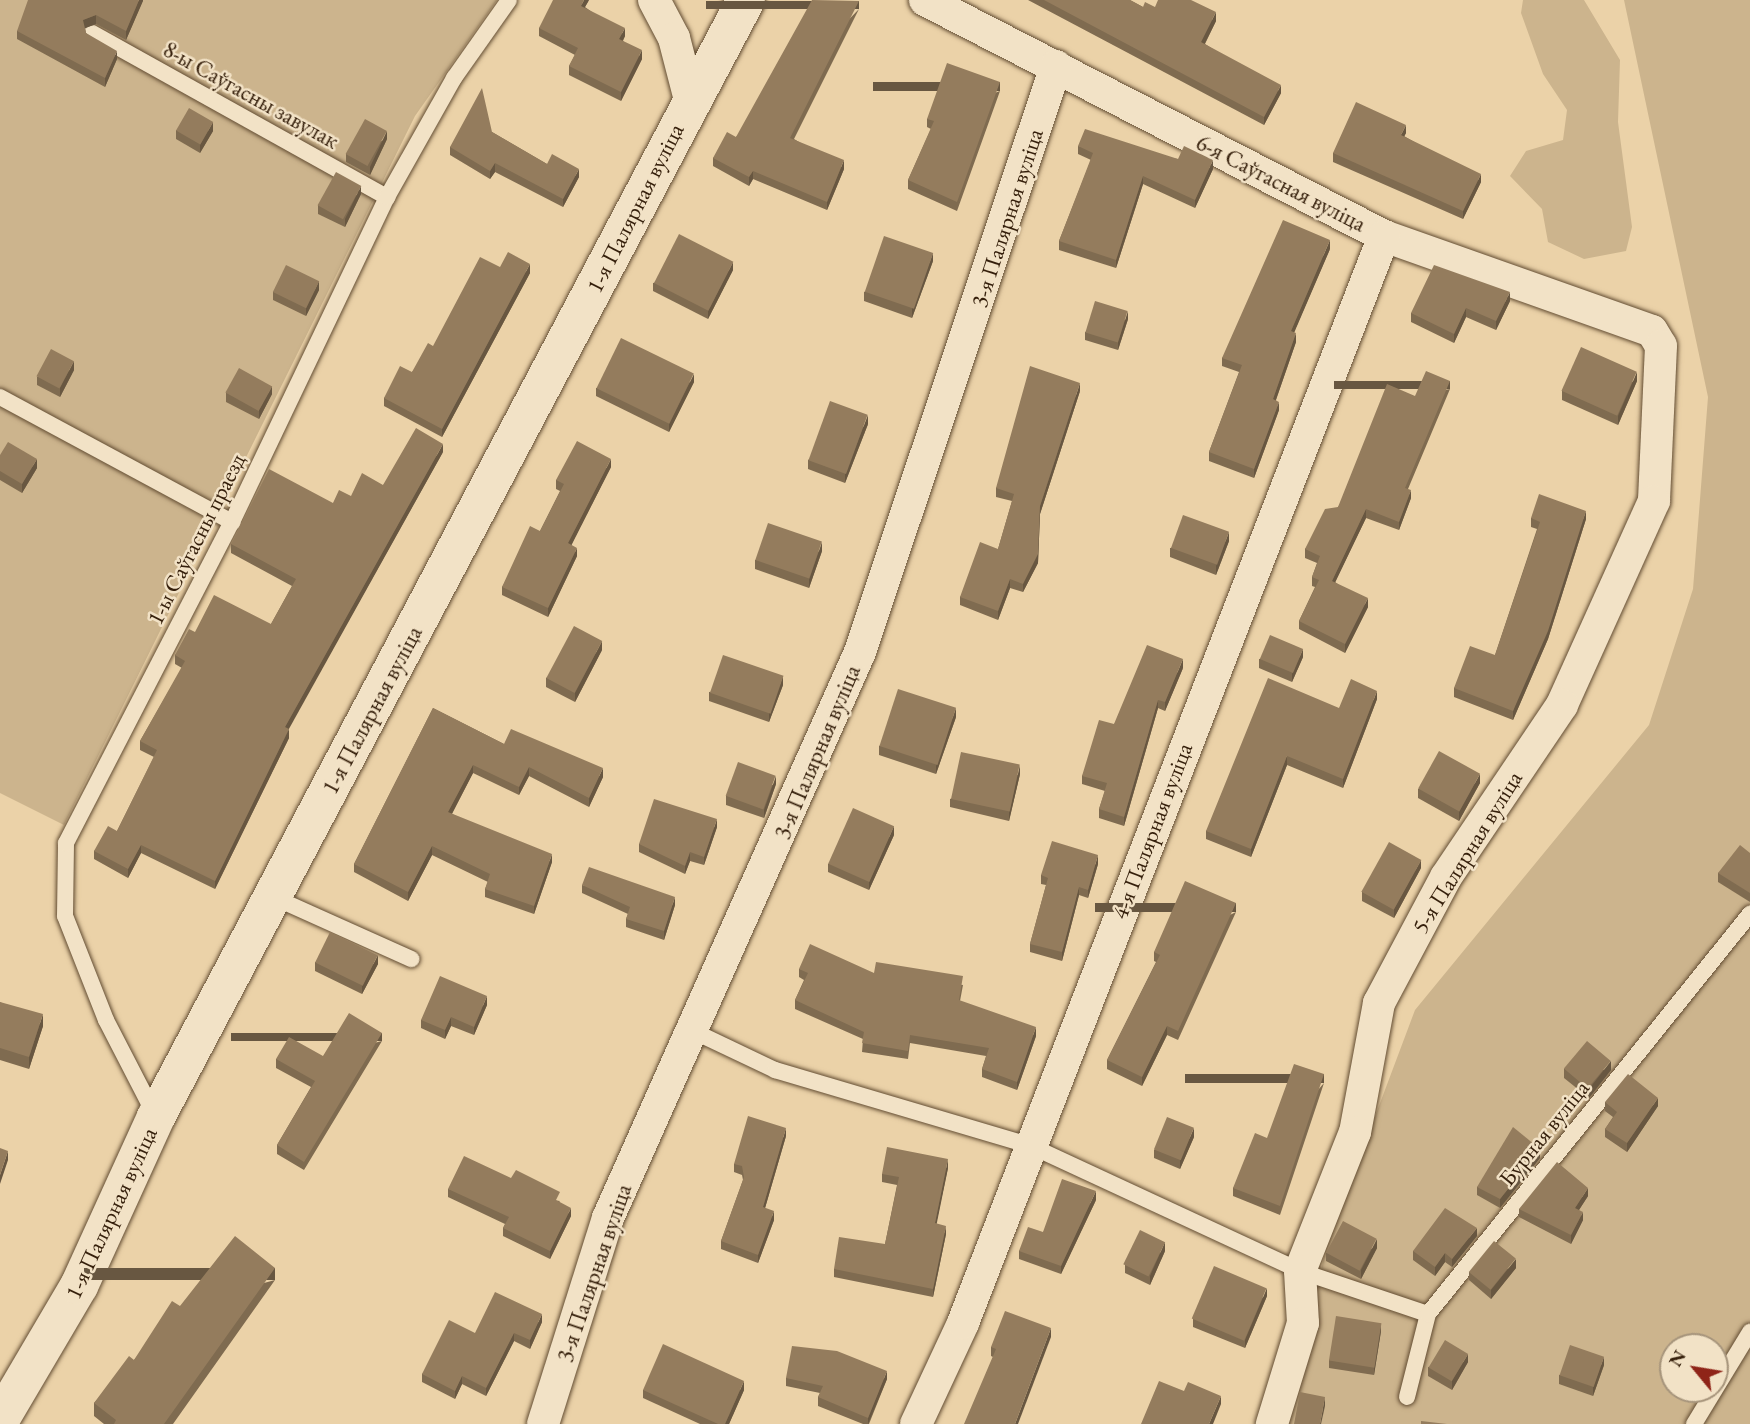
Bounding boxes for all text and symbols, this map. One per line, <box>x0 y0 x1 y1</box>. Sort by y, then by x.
street label: 8-ы Саўгасны завулак <box>158 35 344 155</box>
street label: 1-я Палярная вуліца <box>580 119 690 297</box>
street label: 3-я Палярная вуліца <box>965 125 1049 311</box>
street label: 6-я Саўгасная вуліца <box>1192 128 1370 238</box>
street label: 1-ы Саўгасны праезд <box>141 449 251 629</box>
street label: 1-я Палярная вуліца <box>316 621 428 799</box>
street label: 3-я Палярная вуліца <box>768 661 866 843</box>
street label: 4-я Палярная вуліца <box>1106 739 1198 923</box>
street label: 5-я Палярная вуліца <box>1406 766 1528 938</box>
street label: Бурная вуліца <box>1493 1075 1595 1191</box>
street label: 1-я Палярная вуліца <box>59 1123 163 1303</box>
street label: 3-я Палярная вуліца <box>551 1180 637 1366</box>
north arrow <box>1659 1333 1729 1403</box>
text: N <box>1662 1345 1692 1371</box>

